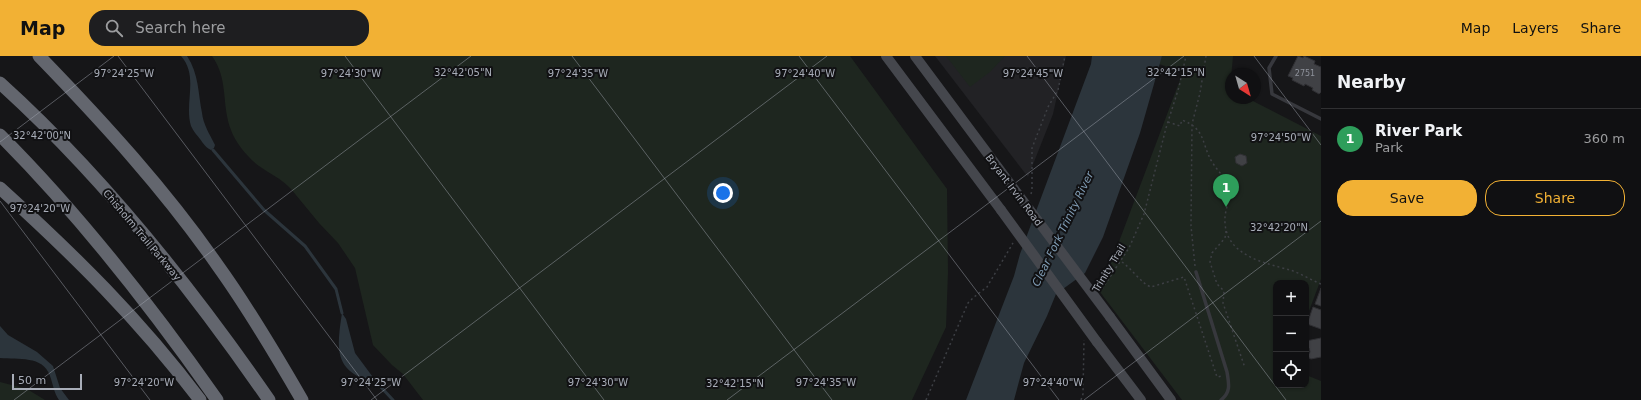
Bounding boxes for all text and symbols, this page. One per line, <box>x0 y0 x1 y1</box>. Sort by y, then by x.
search box <box>89 10 369 46</box>
text: Map <box>20 17 65 39</box>
icon: search <box>103 17 125 39</box>
text: Search here <box>135 19 225 37</box>
text: Map <box>1461 20 1490 36</box>
text: Layers <box>1512 20 1559 36</box>
text: Share <box>1581 20 1621 36</box>
text: 32°42'05"N <box>434 67 492 78</box>
text: 32°42'15"N <box>1147 67 1205 78</box>
text: 97°24'25"W <box>94 68 154 79</box>
text: 97°24'30"W <box>321 68 381 79</box>
text: 97°24'35"W <box>548 68 608 79</box>
text: 97°24'40"W <box>775 68 835 79</box>
text: 97°24'45"W <box>1003 68 1063 79</box>
north arrow <box>1225 68 1261 104</box>
house number: 2751 <box>1295 69 1315 78</box>
text: Nearby <box>1337 72 1406 92</box>
text: River Park <box>1375 122 1462 140</box>
text: 32°42'00"N <box>13 130 71 141</box>
text: 1 <box>1345 131 1355 146</box>
text: 360 m <box>1583 131 1625 146</box>
text: 97°24'50"W <box>1251 132 1311 143</box>
text: Park <box>1375 140 1403 155</box>
street label: Bryant Irvin Road <box>983 152 1045 228</box>
water label: Clear Fork Trinity River <box>1030 168 1097 288</box>
pin: 1 <box>1213 174 1239 207</box>
button: Save <box>1337 180 1477 216</box>
button: Share <box>1485 180 1625 216</box>
your location <box>713 183 733 203</box>
street label: Chisholm Trail Parkway <box>101 187 183 283</box>
text: 97°24'20"W <box>10 203 70 214</box>
text: 32°42'20"N <box>1250 222 1308 233</box>
street label: Trinity Trail <box>1090 242 1128 295</box>
map controls <box>1273 280 1309 388</box>
button: + <box>1273 280 1309 316</box>
button: − <box>1273 316 1309 352</box>
button: locate <box>1273 352 1309 388</box>
scale bar <box>12 372 82 391</box>
text: 50 m <box>18 374 46 387</box>
text: 97°24'20"W <box>114 377 174 388</box>
text: 97°24'25"W <box>341 377 401 388</box>
text: 97°24'30"W <box>568 377 628 388</box>
text: 97°24'35"W <box>796 377 856 388</box>
text: 97°24'40"W <box>1023 377 1083 388</box>
text: 32°42'15"N <box>706 378 764 389</box>

